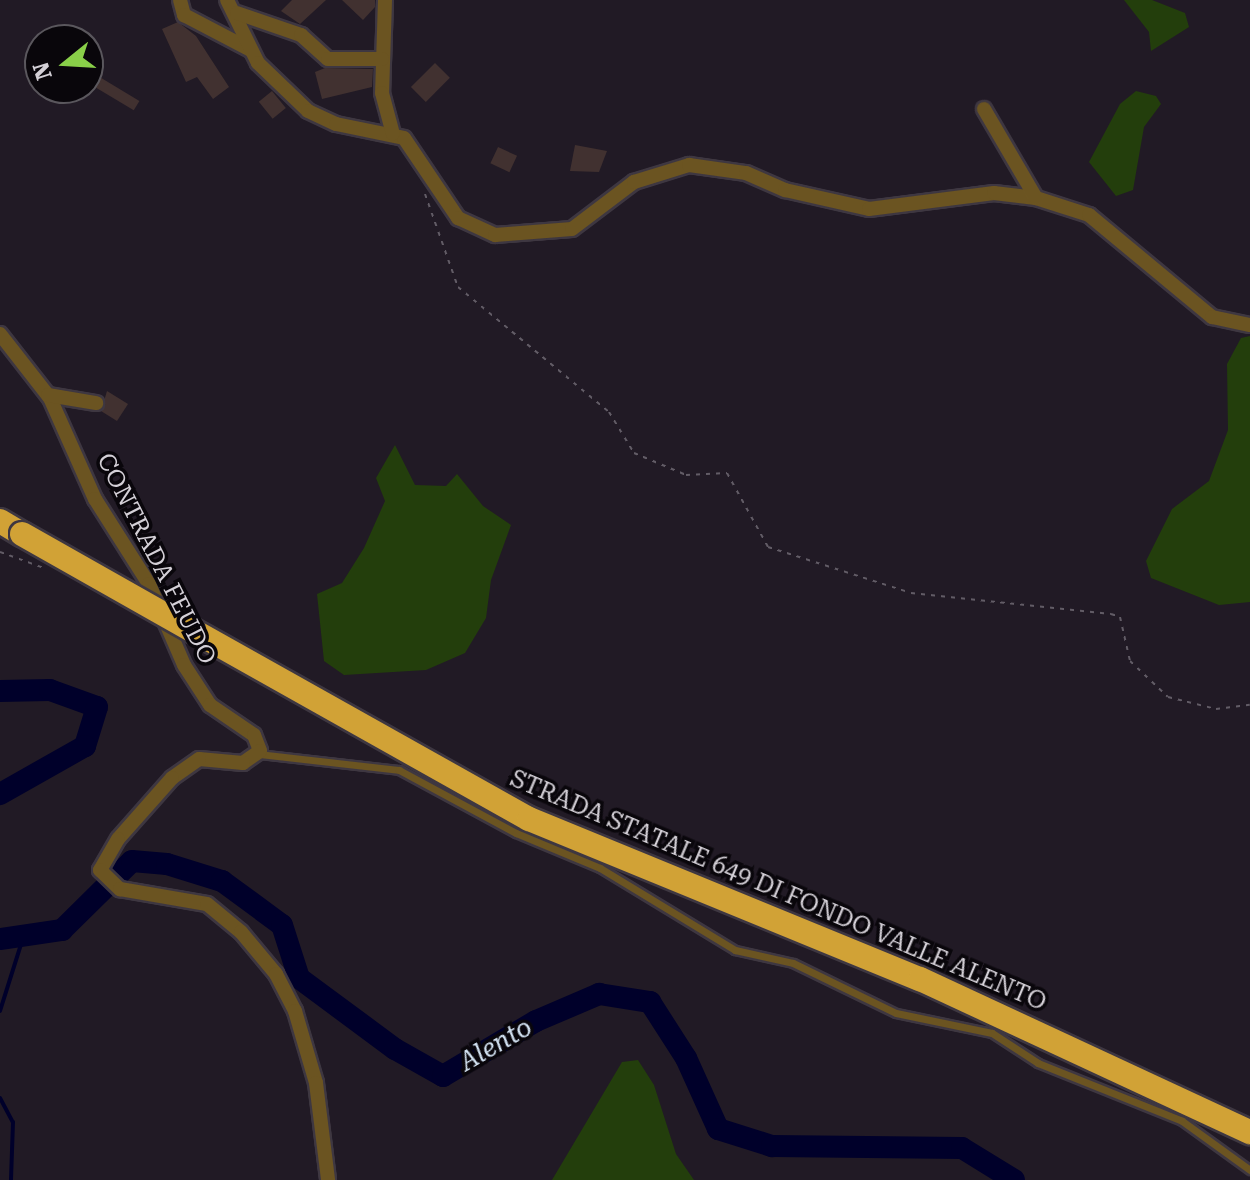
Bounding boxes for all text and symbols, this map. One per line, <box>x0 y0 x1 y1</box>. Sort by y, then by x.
north arrow <box>24 24 104 104</box>
text: N <box>28 59 57 83</box>
street label: CONTRADA FEUDO <box>90 449 222 669</box>
street label: STRADA STATALE 649 DI FONDO VALLE ALENTO <box>506 764 1050 1018</box>
water label: Alento <box>454 1012 538 1078</box>

